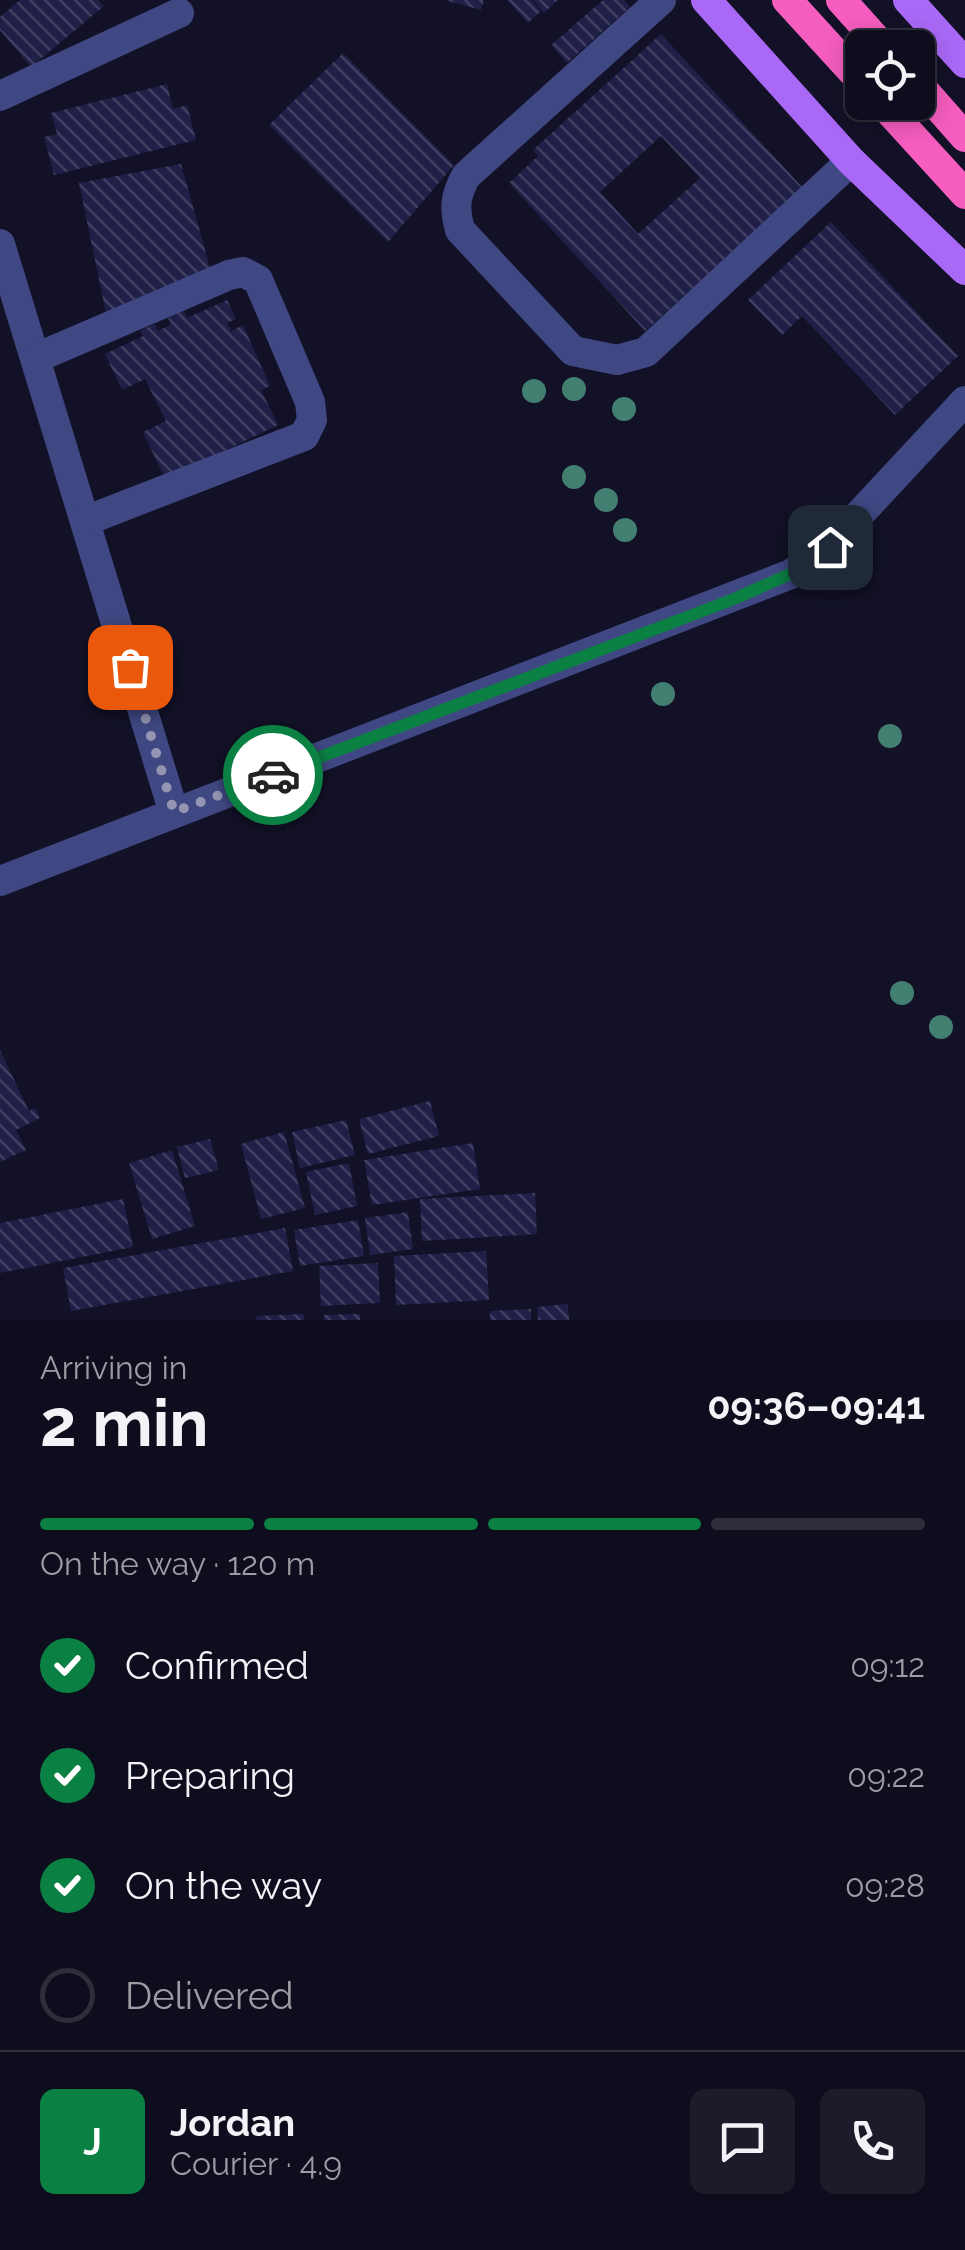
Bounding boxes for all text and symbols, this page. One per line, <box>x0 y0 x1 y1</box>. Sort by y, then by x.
map controls <box>845 30 935 120</box>
button: locate <box>845 30 935 120</box>
pin <box>788 505 873 590</box>
icon: home <box>803 520 858 575</box>
pin <box>88 625 173 710</box>
icon: bag <box>103 640 158 695</box>
courier <box>223 725 323 825</box>
icon: car <box>246 748 301 803</box>
text: Arriving in <box>40 1349 187 1386</box>
text: 09:36–09:41 <box>707 1383 925 1428</box>
text: 2 min <box>40 1385 209 1461</box>
text: On the way · 120 m <box>40 1545 315 1582</box>
icon: check <box>40 1638 95 1693</box>
text: Confirmed <box>125 1643 309 1688</box>
text: 09:12 <box>850 1647 925 1684</box>
icon: check <box>40 1748 95 1803</box>
text: Preparing <box>125 1753 295 1798</box>
text: 09:22 <box>847 1757 925 1794</box>
icon: check <box>40 1858 95 1913</box>
text: On the way <box>125 1863 322 1908</box>
text: 09:28 <box>845 1867 925 1904</box>
text: Delivered <box>125 1973 294 2018</box>
button: chat <box>690 2089 795 2194</box>
button: phone <box>820 2089 925 2194</box>
text: Jordan <box>170 2100 295 2145</box>
text: J <box>83 2119 102 2164</box>
text: Courier · 4.9 <box>170 2145 342 2182</box>

